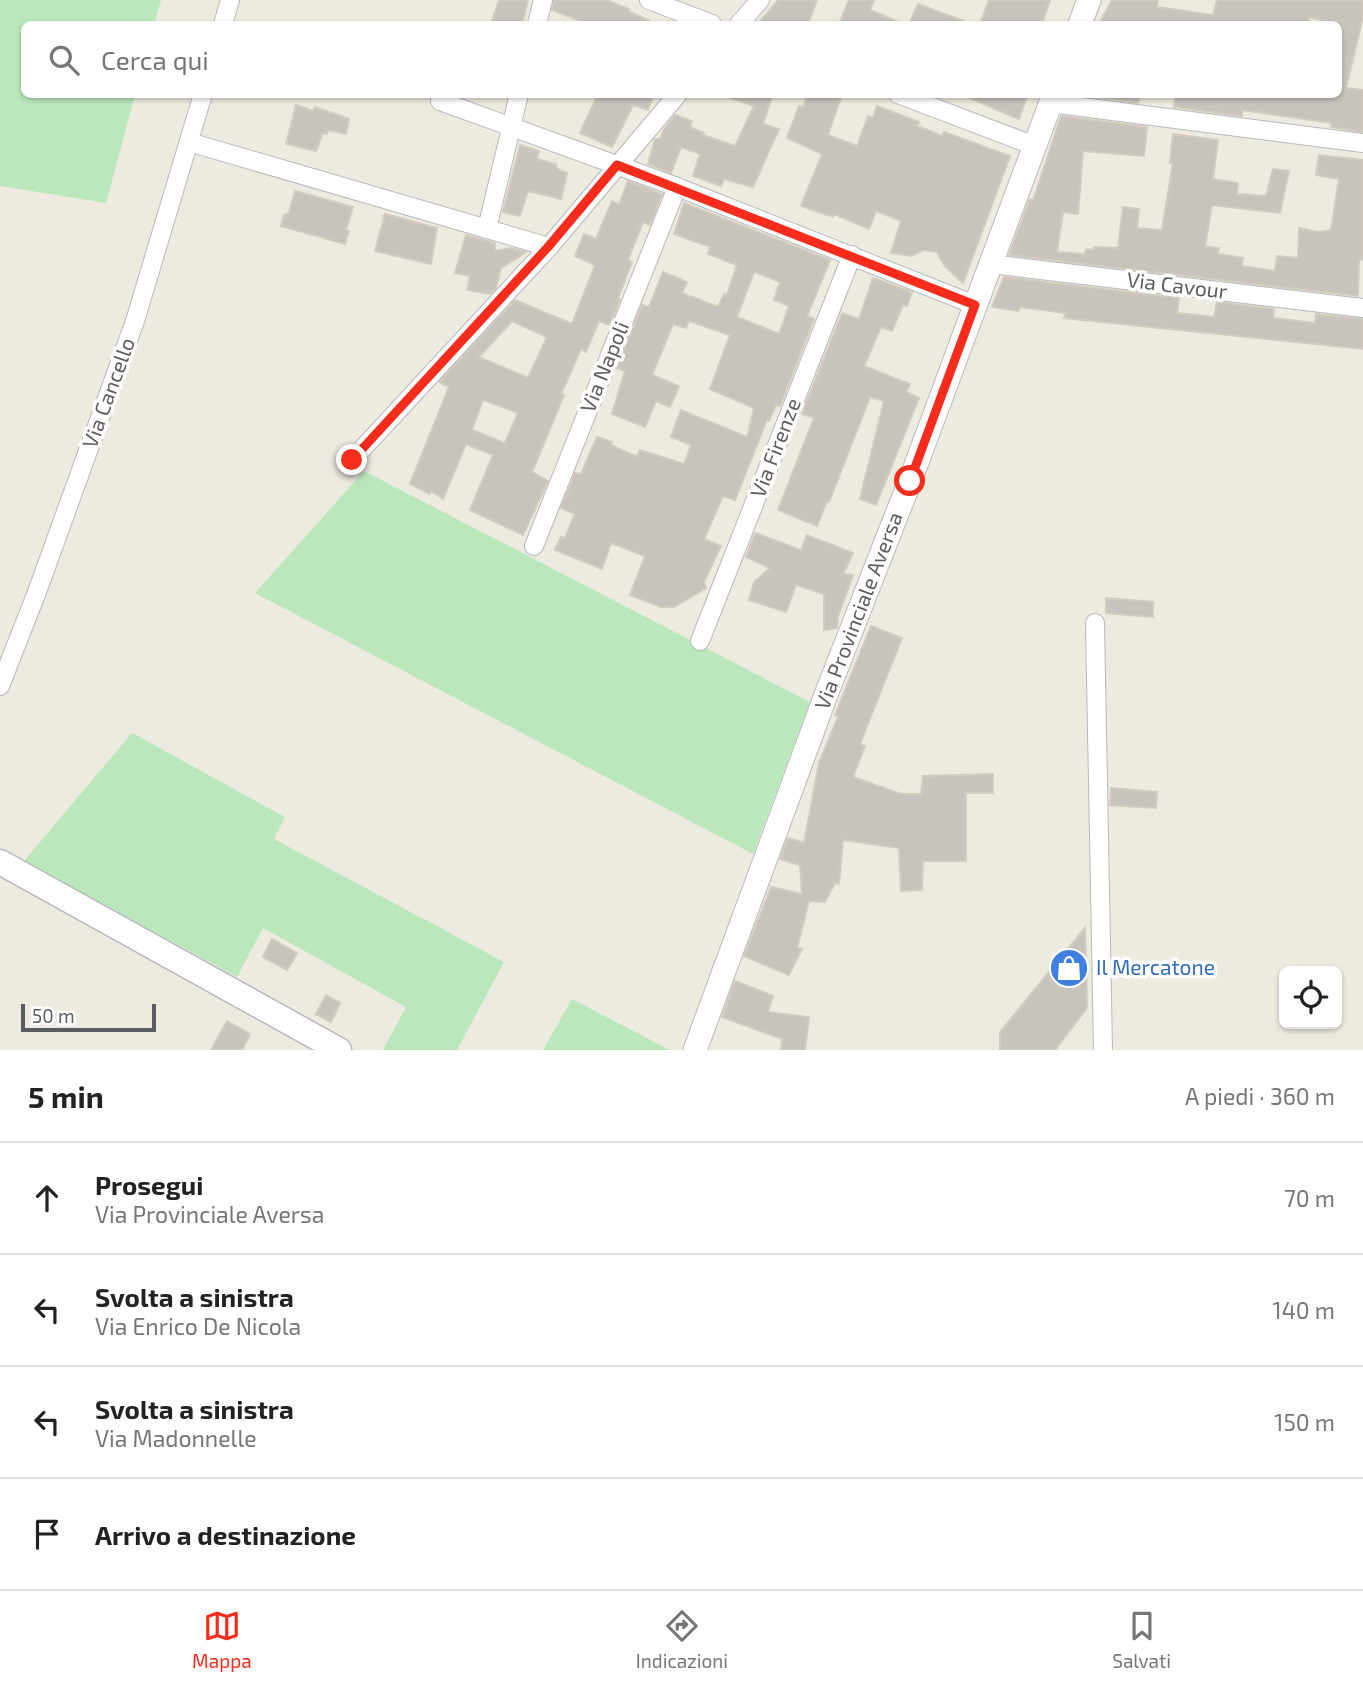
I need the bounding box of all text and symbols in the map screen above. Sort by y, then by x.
search box [21,21,1342,98]
icon: search [45,41,83,79]
text: Cerca qui [101,44,209,75]
street label: Via Cavour [1126,266,1229,303]
street label: Via Napoli [574,317,633,416]
street label: Via Cancello [76,334,139,451]
street label: Via Firenze [744,394,805,501]
route end [336,444,367,475]
route start [894,465,925,496]
street label: Via Provinciale Aversa [808,508,907,713]
shop icon: Il Mercatone [1048,947,1090,989]
place label: Il Mercatone [1096,954,1215,979]
map controls [1279,966,1342,1029]
button: locate [1279,966,1342,1029]
scale bar [21,1001,156,1033]
text: 50 m [32,1004,75,1027]
text: 5 min [28,1078,104,1114]
text: A piedi · 360 m [1185,1082,1335,1110]
text: Prosegui [95,1169,203,1200]
icon: ahead [28,1179,66,1217]
text: 70 m [1284,1184,1335,1212]
text: Via Provinciale Aversa [95,1200,324,1228]
text: Svolta a sinistra [95,1281,294,1312]
icon: left [28,1291,66,1329]
text: 140 m [1273,1296,1335,1324]
text: Via Enrico De Nicola [95,1312,301,1340]
text: Svolta a sinistra [95,1393,294,1424]
icon: left [28,1403,66,1441]
text: 150 m [1274,1408,1335,1436]
text: Via Madonnelle [95,1424,257,1452]
icon: arrive [28,1515,66,1553]
text: Arrivo a destinazione [95,1519,356,1550]
tab: Mappa [192,1607,252,1672]
tab: Indicazioni [636,1607,728,1672]
tab: Salvati [1112,1607,1171,1672]

